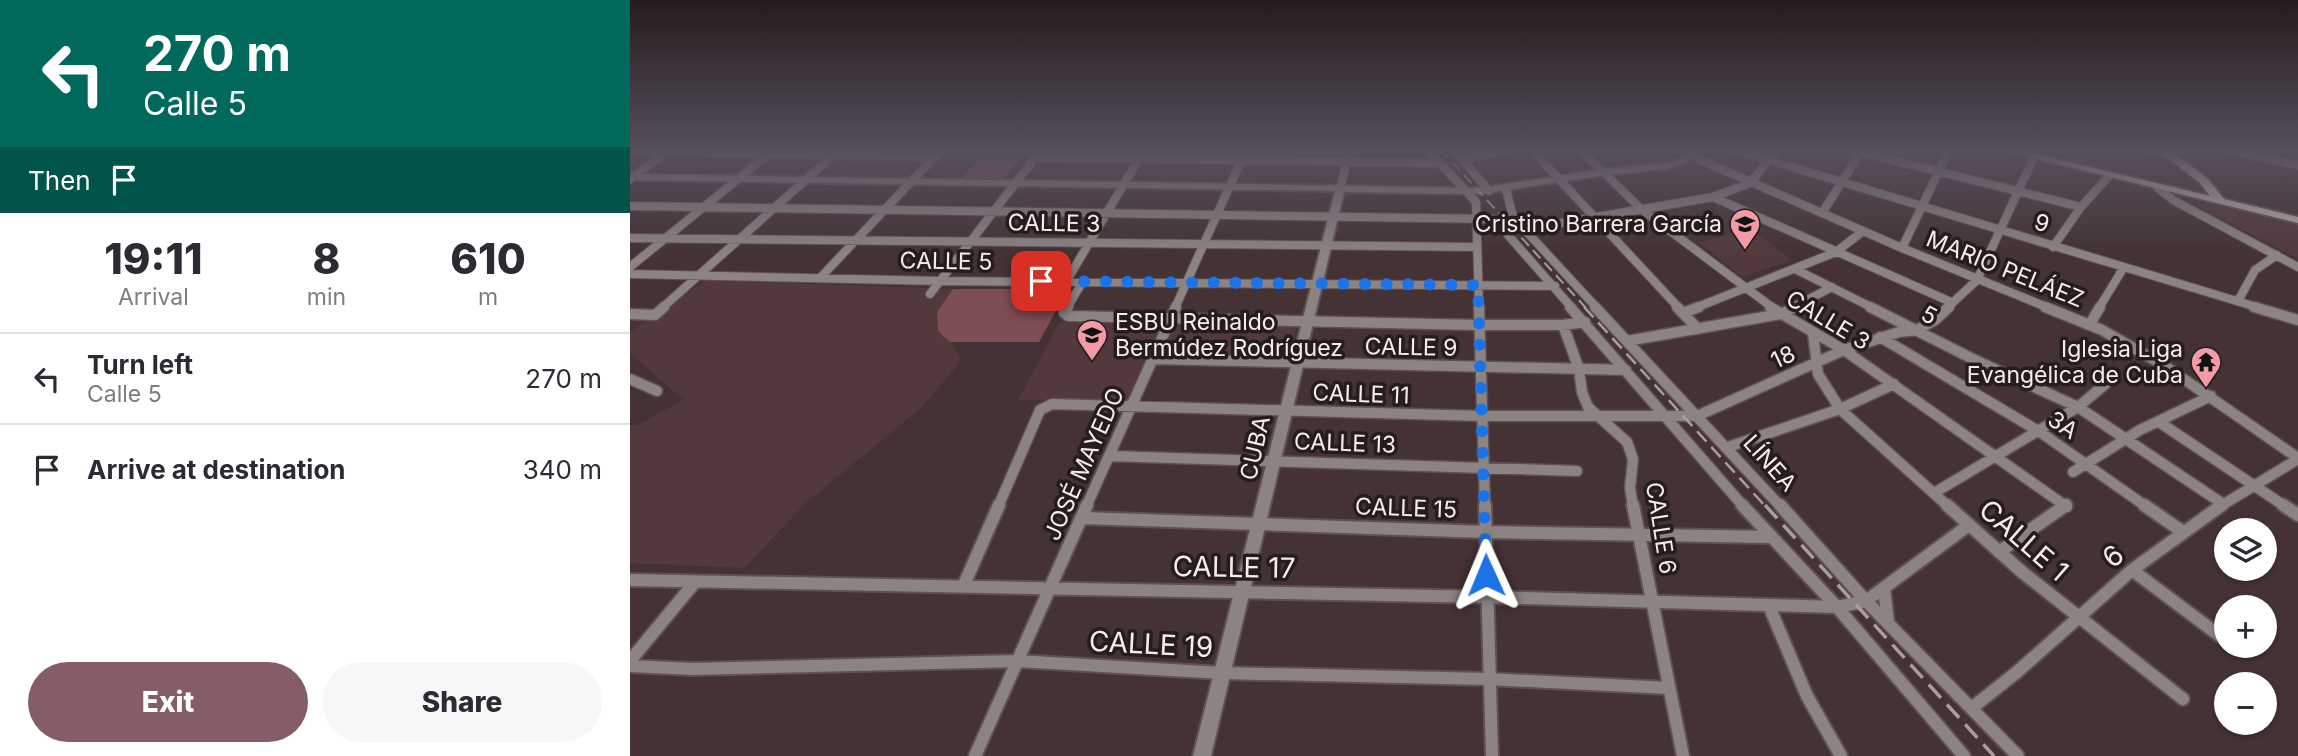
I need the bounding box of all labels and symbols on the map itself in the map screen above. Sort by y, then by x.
school or university icon: Cristino Barrera García [1728,207,1762,251]
street label: CALLE 3 [1007,208,1101,238]
street label: 9 [2031,208,2053,238]
place label: Cristino Barrera García [1475,210,1722,238]
street label: MARIO PELÁEZ [1922,225,2088,313]
street label: CALLE 5 [900,246,992,276]
pin [1011,251,1071,311]
street label: CALLE 3 [1781,284,1875,356]
street label: 5 [1916,299,1942,331]
place label: ESBU Reinaldo Bermúdez Rodríguez [1115,308,1343,362]
school or university icon: ESBU Reinaldo Bermúdez Rodríguez [1075,318,1109,362]
street label: CALLE 9 [1364,332,1458,362]
place label: Iglesia Liga Evangélica de Cuba [1967,335,2183,389]
street label: 18 [1766,339,1800,375]
temple icon: Iglesia Liga Evangélica de Cuba [2189,345,2223,389]
street label: CALLE 11 [1312,378,1410,410]
street label: JOSÉ MAYEDO [1038,383,1130,545]
street label: 3A [2043,405,2083,445]
street label: CUBA [1234,413,1276,483]
street label: CALLE 13 [1293,427,1397,459]
street label: LÍNEA [1737,429,1803,497]
street label: CALLE 6 [1640,480,1682,576]
street label: CALLE 15 [1355,492,1457,524]
street label: CALLE 1 [1972,492,2076,588]
street label: 6 [2095,537,2131,575]
position arrow [1449,538,1523,612]
street label: CALLE 17 [1172,549,1296,585]
street label: CALLE 19 [1088,624,1214,664]

